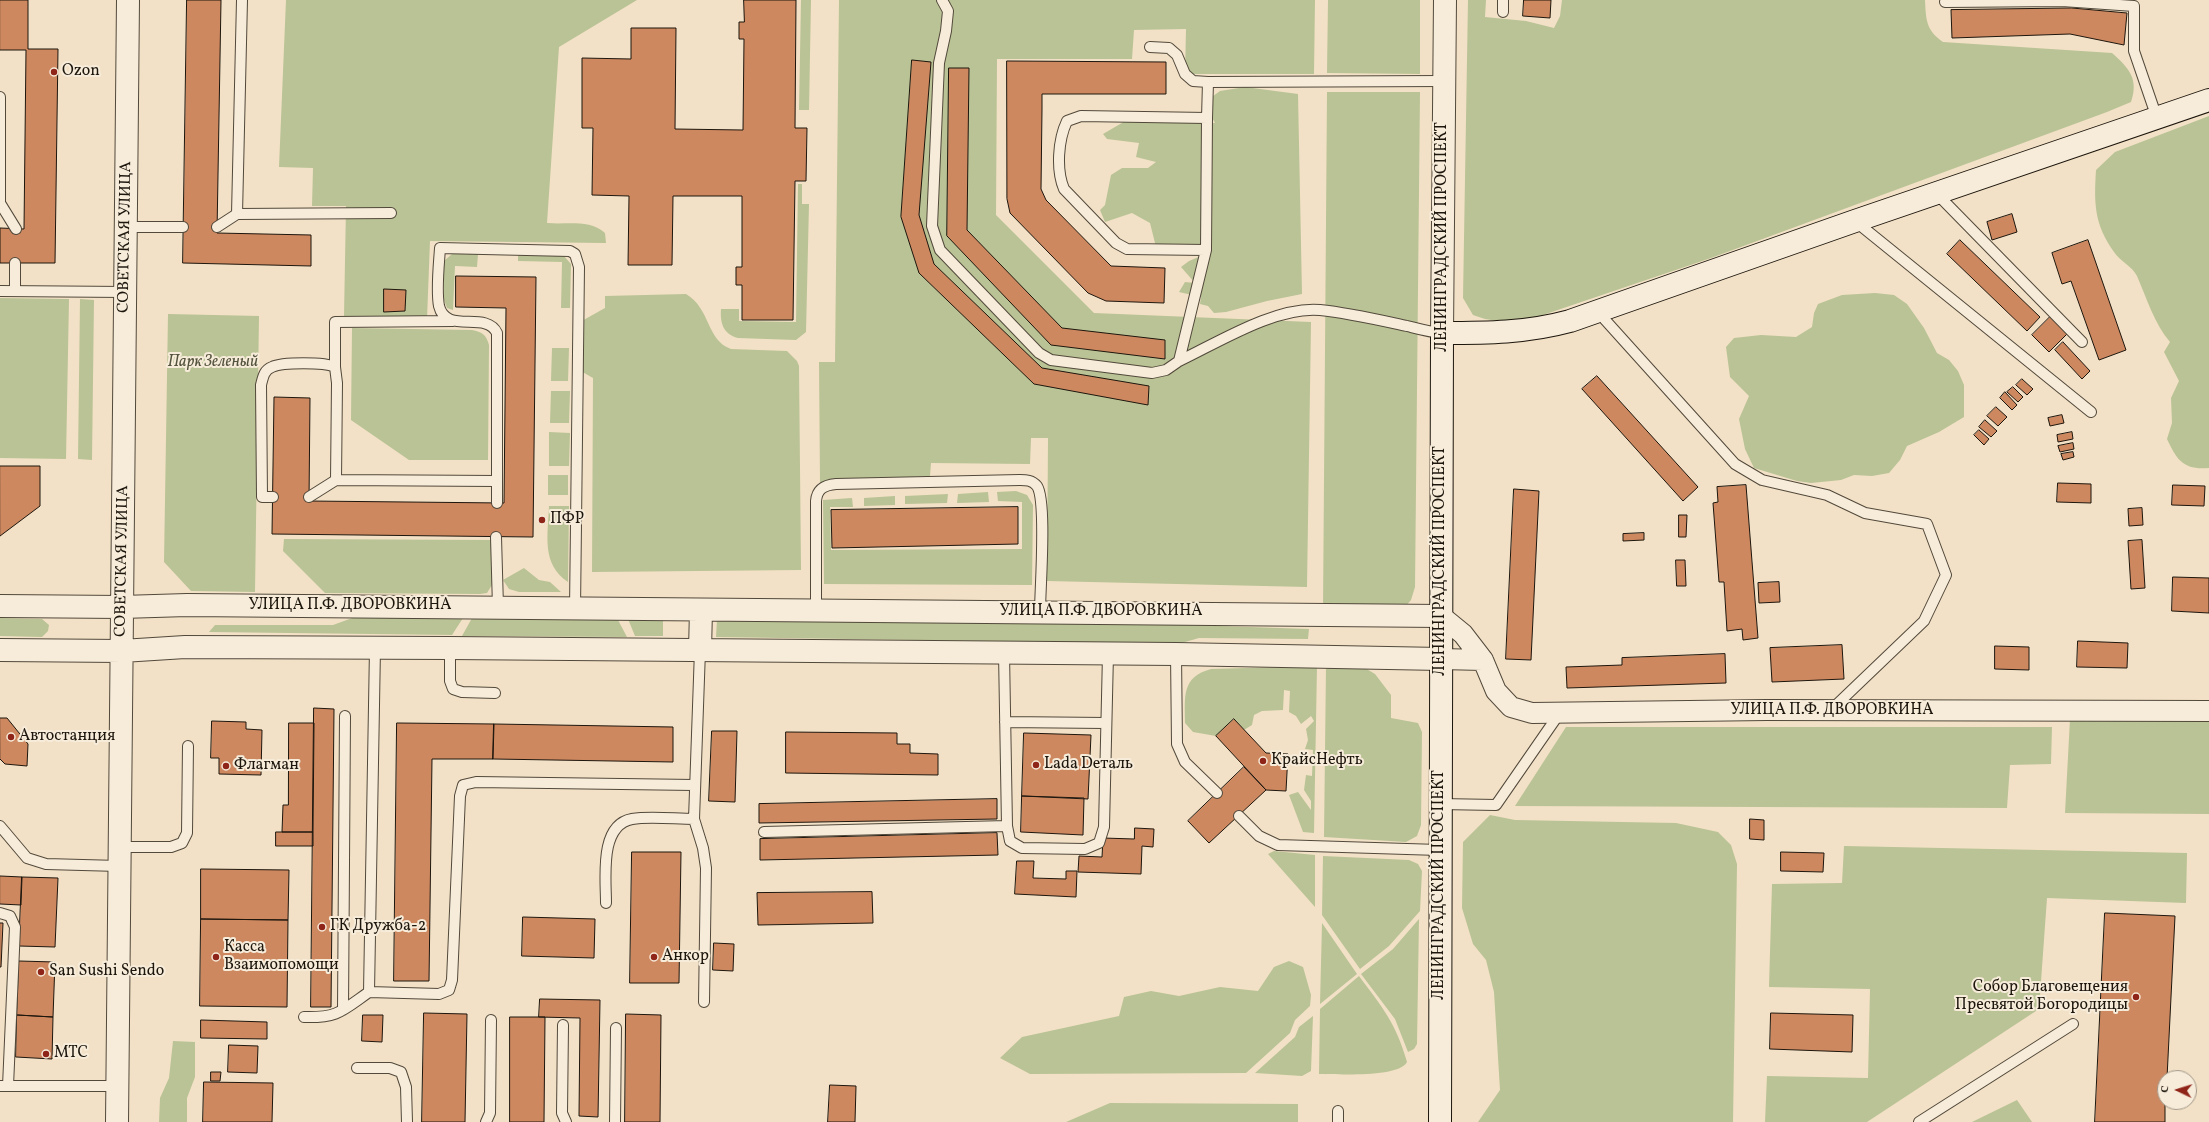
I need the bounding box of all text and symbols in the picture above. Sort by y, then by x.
place label: Ozon [62,62,100,82]
marker: Ozon [49,67,59,77]
street label: ЛЕНИНГРАДСКИЙ ПРОСПЕКТ [1433,122,1453,352]
street label: СОВЕТСКАЯ УЛИЦА [115,161,137,313]
park label: Парк Зеленый [168,353,258,373]
street label: ЛЕНИНГРАДСКИЙ ПРОСПЕКТ [1431,446,1451,676]
street label: СОВЕТСКАЯ УЛИЦА [112,485,134,637]
place label: ПФР [550,510,584,530]
marker: ПФР [537,515,547,525]
street label: УЛИЦА П.Ф. ДВОРОВКИНА [249,596,451,616]
street label: УЛИЦА П.Ф. ДВОРОВКИНА [1000,602,1202,622]
street label: УЛИЦА П.Ф. ДВОРОВКИНА [1731,701,1933,721]
place label: Автостанция [19,727,115,747]
marker: Автостанция [6,732,16,742]
place label: КрайсНефть [1271,751,1363,771]
place label: Lada Dеталь [1044,755,1133,775]
place label: Флагман [234,756,299,776]
marker: КрайсНефть [1258,756,1268,766]
marker: Lada Dеталь [1031,760,1041,770]
marker: Флагман [221,761,231,771]
street label: ЛЕНИНГРАДСКИЙ ПРОСПЕКТ [1430,770,1450,1000]
place label: ГК Дружба-2 [330,917,426,937]
marker: ГК Дружба-2 [317,922,327,932]
place label: Касса Взаимопомощи [224,938,339,976]
place label: Анкор [662,947,709,967]
marker: Касса Взаимопомощи [211,952,221,962]
marker: Анкор [649,952,659,962]
place label: San Sushi Sendo [49,962,164,982]
marker: San Sushi Sendo [36,967,46,977]
place label: Собор Благовещения Пресвятой Богородицы [1955,978,2128,1016]
marker: Собор Благовещения Пресвятой Богородицы [2131,992,2141,1002]
place label: МТС [54,1044,88,1064]
marker: МТС [41,1049,51,1059]
north arrow [2157,1070,2197,1110]
text: С [2158,1085,2173,1093]

